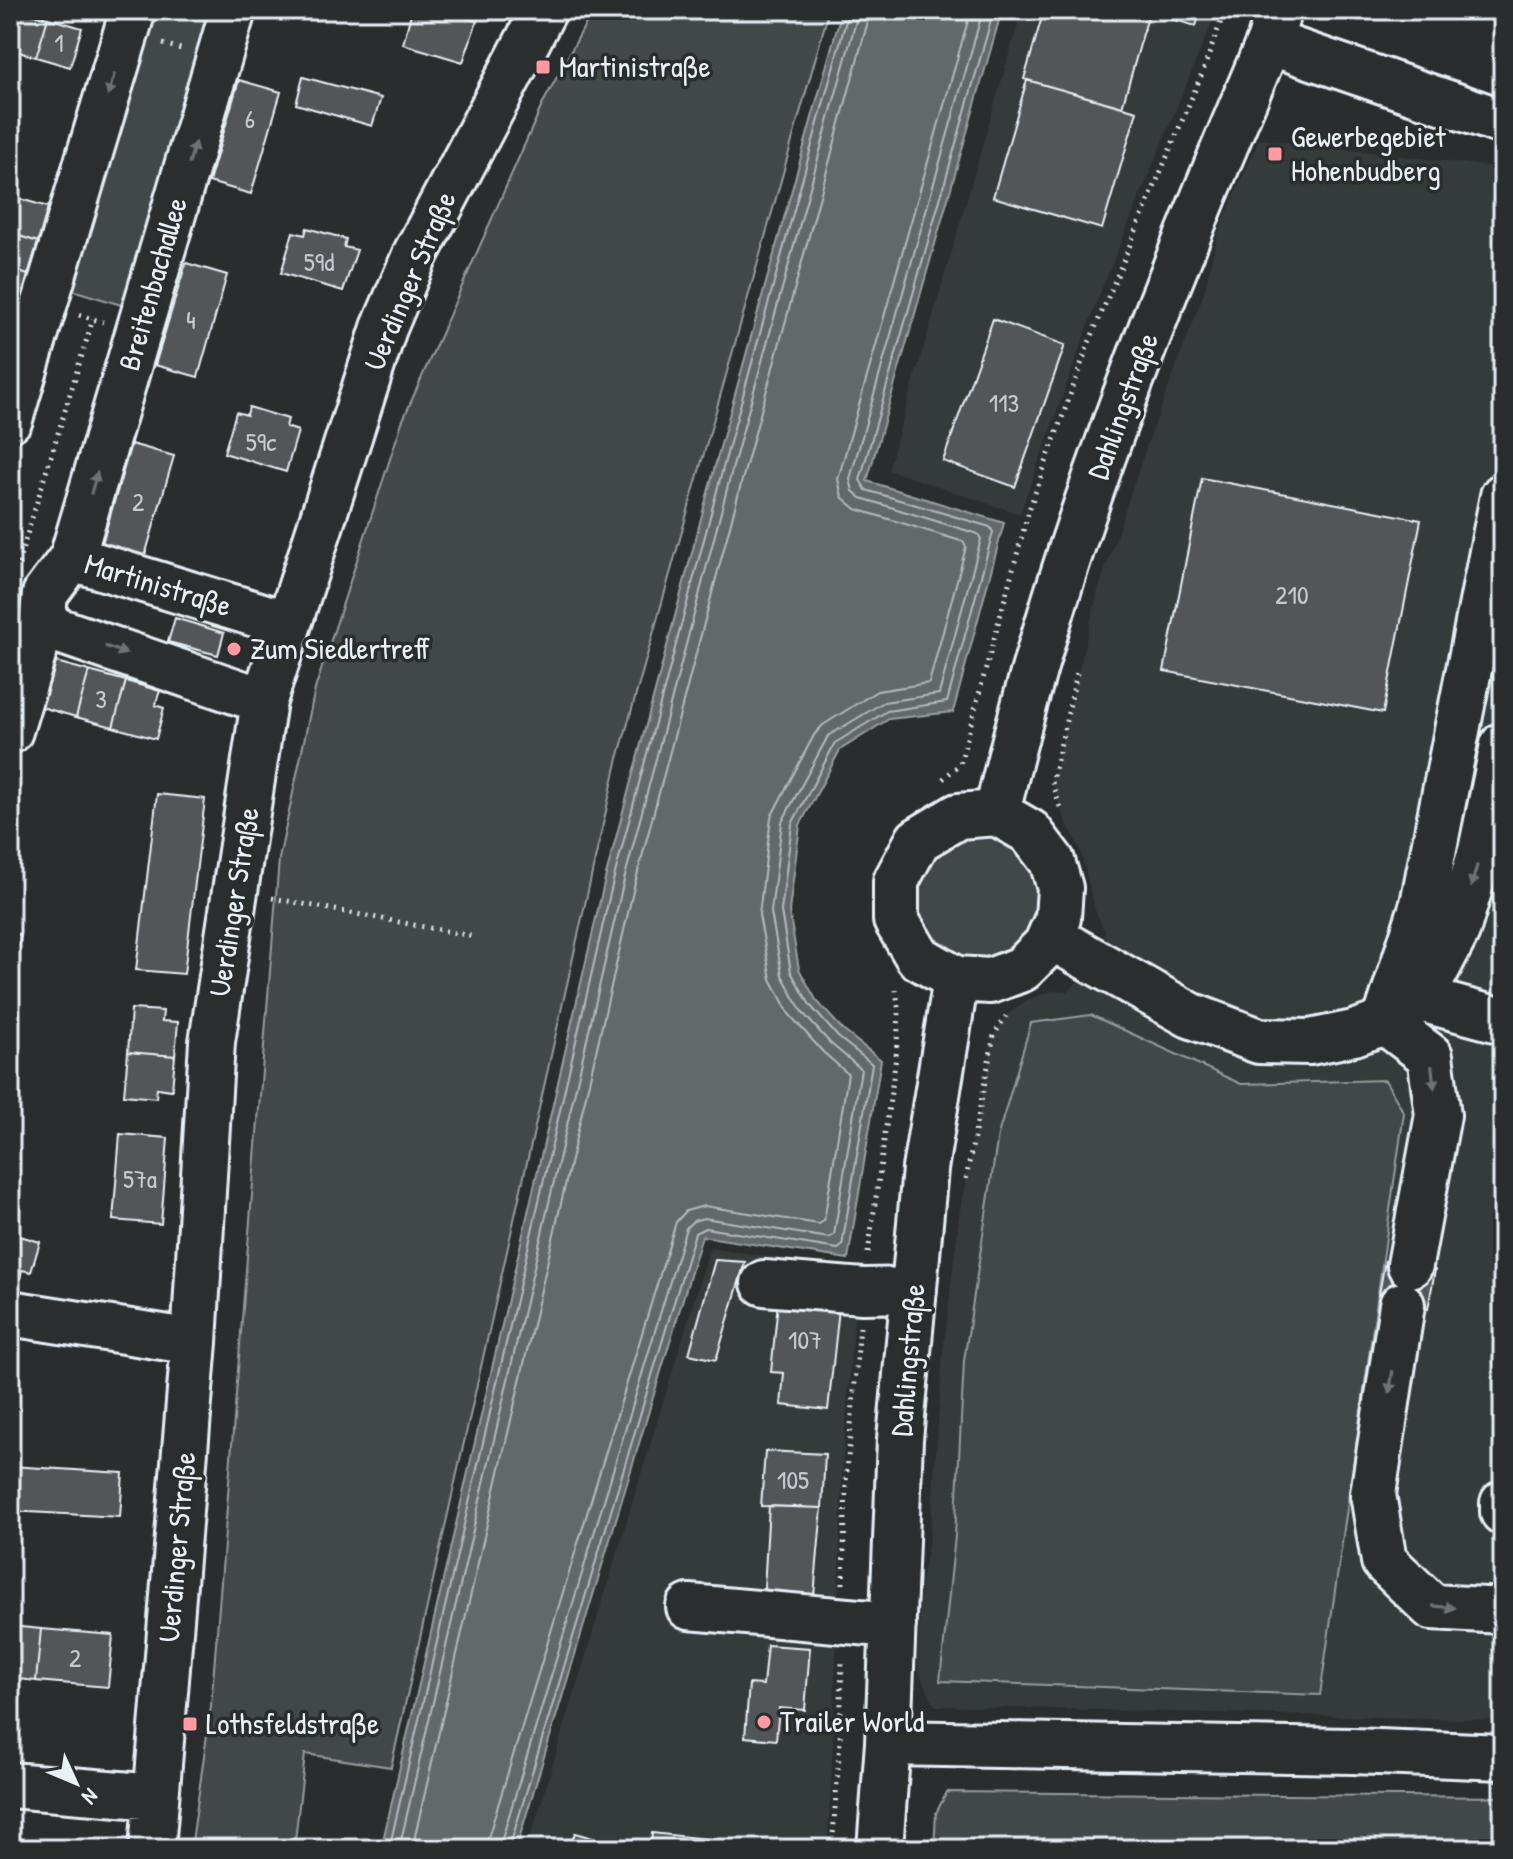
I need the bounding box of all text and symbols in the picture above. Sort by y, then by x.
house number: 1 [54,25,64,60]
place label: Martinistraße [559,46,711,86]
marker: Martinistraße [534,58,552,76]
one-way arrow [104,73,117,97]
house number: 6 [245,101,255,136]
place label: Gewerbegebiet Hohenbudberg [1291,116,1446,190]
one-way arrow [186,141,199,165]
marker: Gewerbegebiet Hohenbudberg [1266,145,1284,163]
street label: Uerdinger Straße [353,185,465,376]
street label: Breitenbachallee [108,193,196,375]
house number: 59d [304,244,334,279]
house number: 4 [186,302,196,337]
street label: Dahlingstraße [1077,327,1167,484]
house number: 113 [989,385,1019,420]
house number: 59c [246,424,276,459]
one-way arrow [88,471,101,495]
house number: 2 [132,484,144,519]
street label: Martinistraße [80,543,237,625]
house number: 210 [1275,577,1309,612]
place label: Zum Siedlertreff [250,628,430,668]
marker: Zum Siedlertreff [225,640,243,658]
one-way arrow [104,644,128,657]
house number: 3 [95,681,107,716]
street label: Uerdinger Straße [198,804,268,999]
one-way arrow [1467,864,1480,888]
one-way arrow [1427,1065,1440,1090]
house number: 57a [123,1161,157,1196]
street label: Dahlingstraße [880,1282,934,1438]
house number: 107 [788,1322,822,1357]
one-way arrow [1384,1370,1396,1395]
street label: Uerdinger Straße [148,1450,204,1644]
house number: 105 [777,1462,809,1497]
one-way arrow [1432,1601,1457,1614]
house number: 2 [69,1640,81,1675]
place label: Trailer World [780,1701,925,1741]
place label: Lothsfeldstraße [206,1703,379,1743]
marker: Trailer World [755,1713,773,1731]
marker: Lothsfeldstraße [181,1715,199,1733]
north arrow [36,1743,116,1823]
text: N [75,1782,105,1812]

